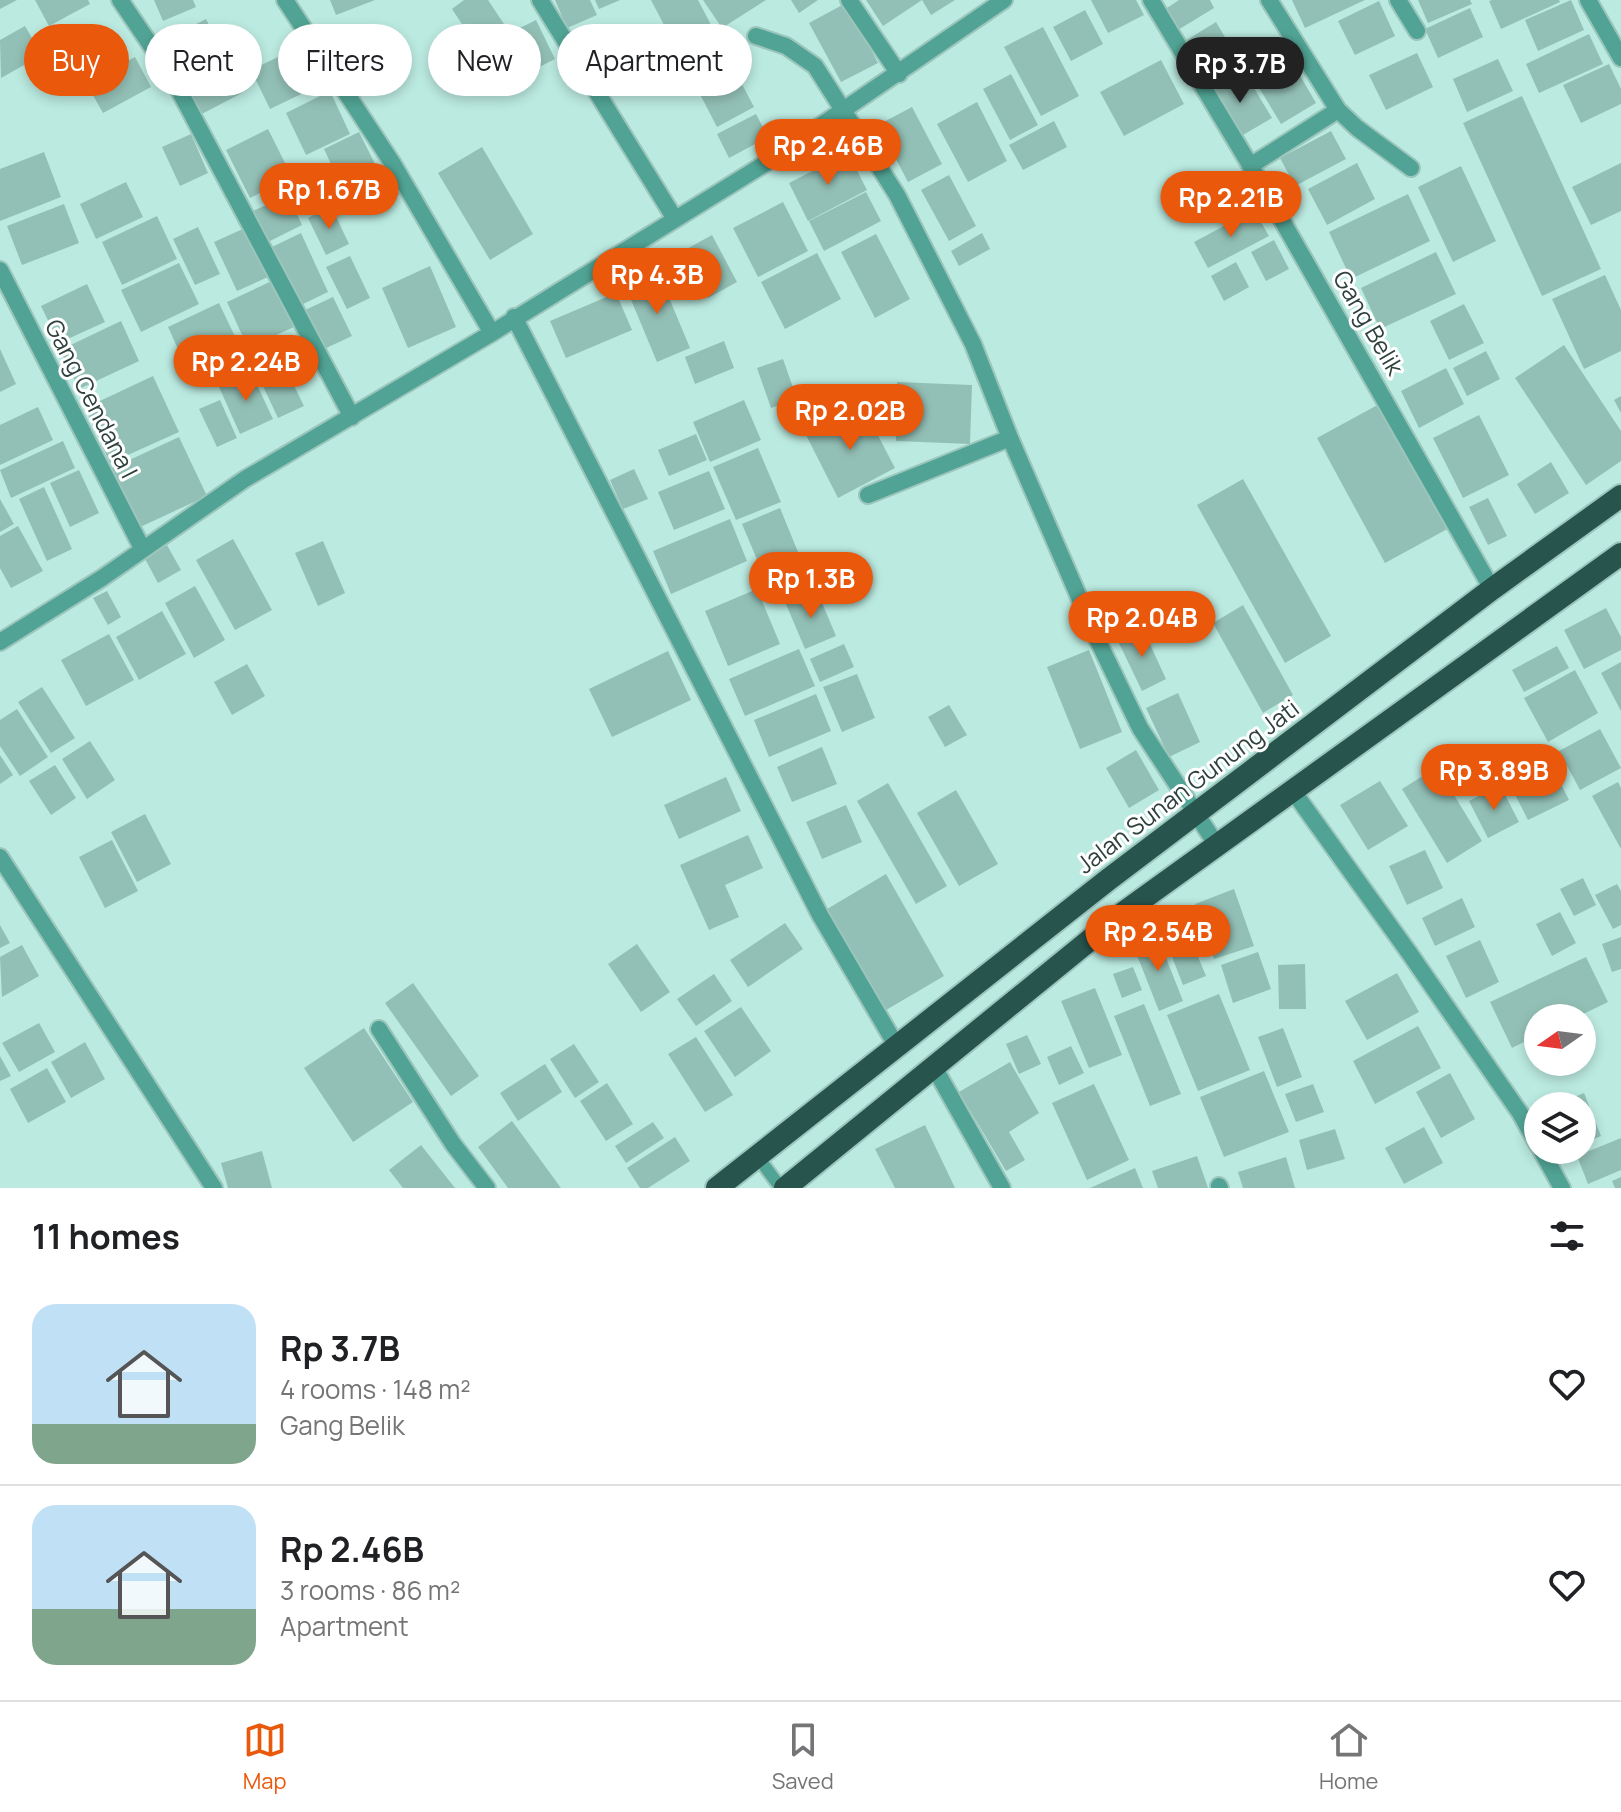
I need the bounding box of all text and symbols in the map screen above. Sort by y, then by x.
chip: Buy [24,24,129,96]
chip: Rent [145,24,262,96]
chip: Filters [278,24,412,96]
chip: New [428,24,541,96]
chip: Apartment [557,24,752,96]
pin: Rp 3.7B [1166,37,1314,105]
text: Rp 3.7B [1194,45,1286,81]
pin: Rp 2.46B [745,119,911,187]
text: Rp 2.46B [773,127,883,163]
pin: Rp 1.67B [246,163,412,231]
text: Rp 1.67B [277,171,381,207]
pin: Rp 2.21B [1148,171,1314,239]
text: Rp 2.21B [1178,179,1284,215]
pin: Rp 4.3B [583,248,731,316]
text: Rp 4.3B [610,256,704,292]
street label: Gang Belik [1326,264,1413,381]
street label: Gang Cendana I [38,313,147,483]
pin: Rp 2.24B [163,335,329,403]
text: Rp 2.24B [192,343,300,379]
pin: Rp 2.02B [767,384,933,452]
text: Rp 2.02B [795,392,905,428]
pin: Rp 1.3B [737,552,885,620]
text: Rp 1.3B [767,560,855,596]
pin: Rp 2.04B [1059,591,1225,659]
text: Rp 2.04B [1086,599,1198,635]
street label: Jalan Sunan Gunung Jati [1069,691,1305,880]
pin: Rp 3.89B [1411,744,1577,812]
text: Rp 3.89B [1439,752,1549,788]
pin: Rp 2.54B [1075,905,1241,973]
text: Rp 2.54B [1103,913,1213,949]
north arrow [1524,1004,1596,1076]
map controls [1524,1004,1596,1164]
button: layers [1524,1092,1596,1164]
text: 11 homes [32,1213,180,1259]
icon: filters [1545,1214,1589,1258]
text: Rp 3.7B [280,1325,400,1371]
icon: home [96,1336,192,1432]
icon: heart [1545,1362,1589,1406]
text: 4 rooms · 148 m² [280,1371,471,1407]
text: Gang Belik [280,1407,405,1443]
text: Rp 2.46B [280,1526,424,1572]
icon: home [96,1537,192,1633]
icon: heart [1545,1563,1589,1607]
text: 3 rooms · 86 m² [280,1572,460,1608]
text: Apartment [280,1608,409,1644]
tab: Map [243,1718,287,1796]
tab: Saved [772,1718,834,1796]
tab: Home [1319,1718,1378,1796]

